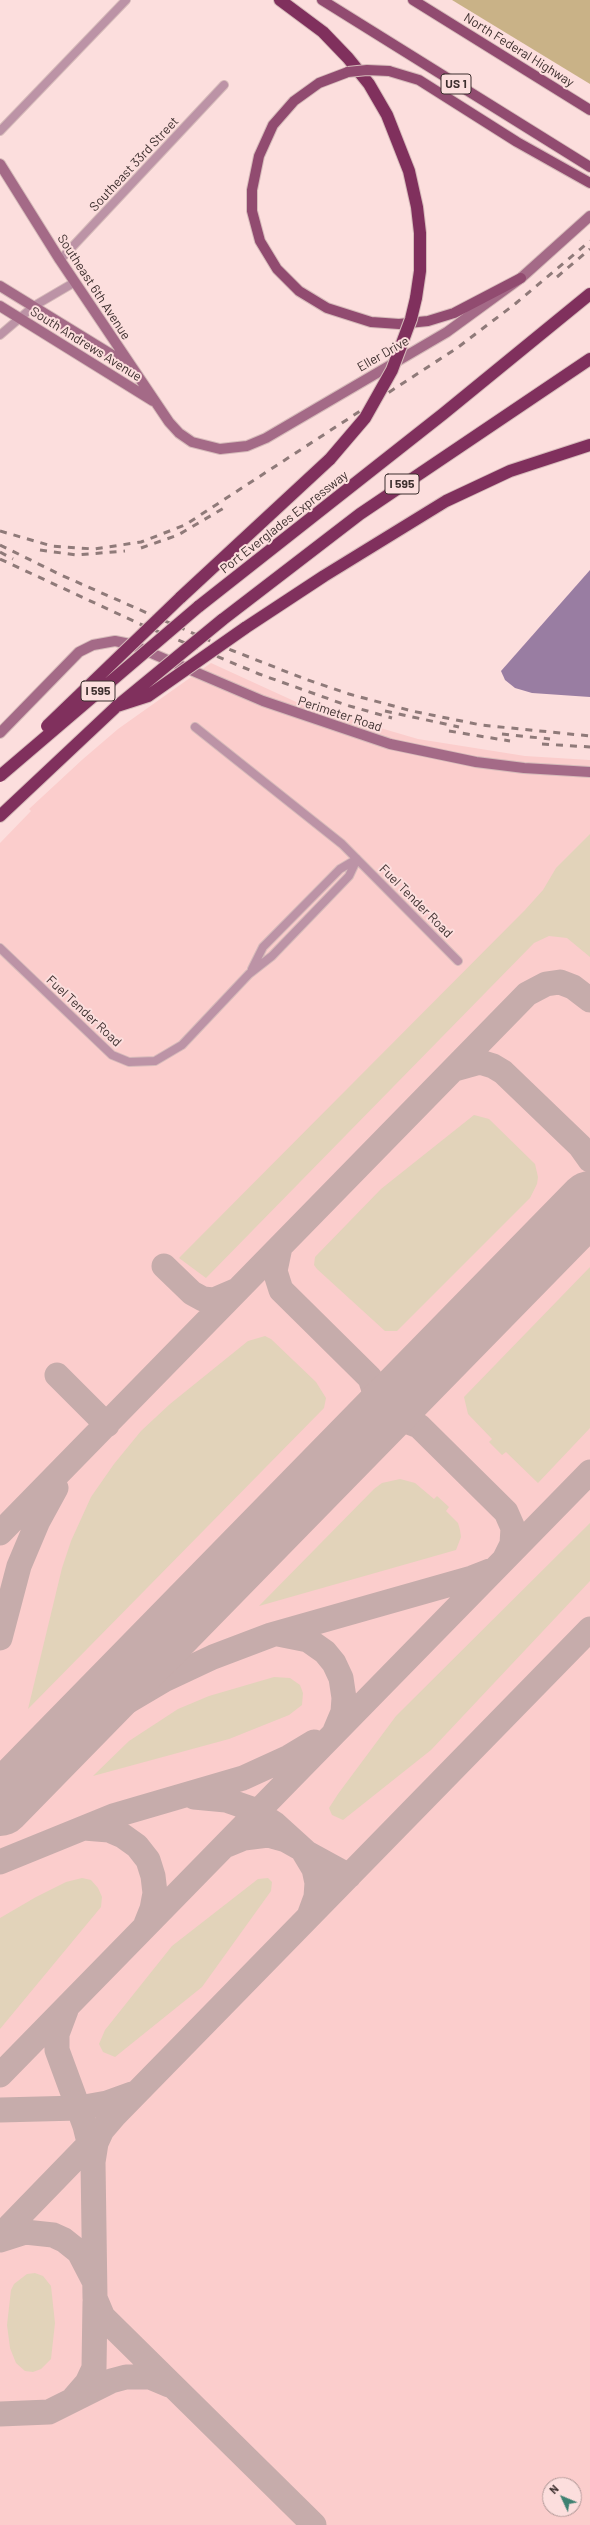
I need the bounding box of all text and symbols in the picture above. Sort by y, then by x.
street label: North Federal Highway [461,10,577,90]
road number: US 1 [441,74,471,94]
street label: Southeast 33rd Street [86,113,182,215]
street label: Southeast 6th Avenue [54,231,134,343]
street label: South Andrews Avenue [27,303,145,385]
street label: Eller Drive [354,333,412,375]
street label: Port Everglades Expressway [217,467,351,577]
road number: I 595 [385,474,419,494]
road number: I 595 [81,681,115,701]
street label: Perimeter Road [296,693,384,735]
street label: Fuel Tender Road [376,861,456,941]
street label: Fuel Tender Road [43,972,125,1050]
north arrow [542,2477,582,2517]
text: N [547,2482,561,2496]

